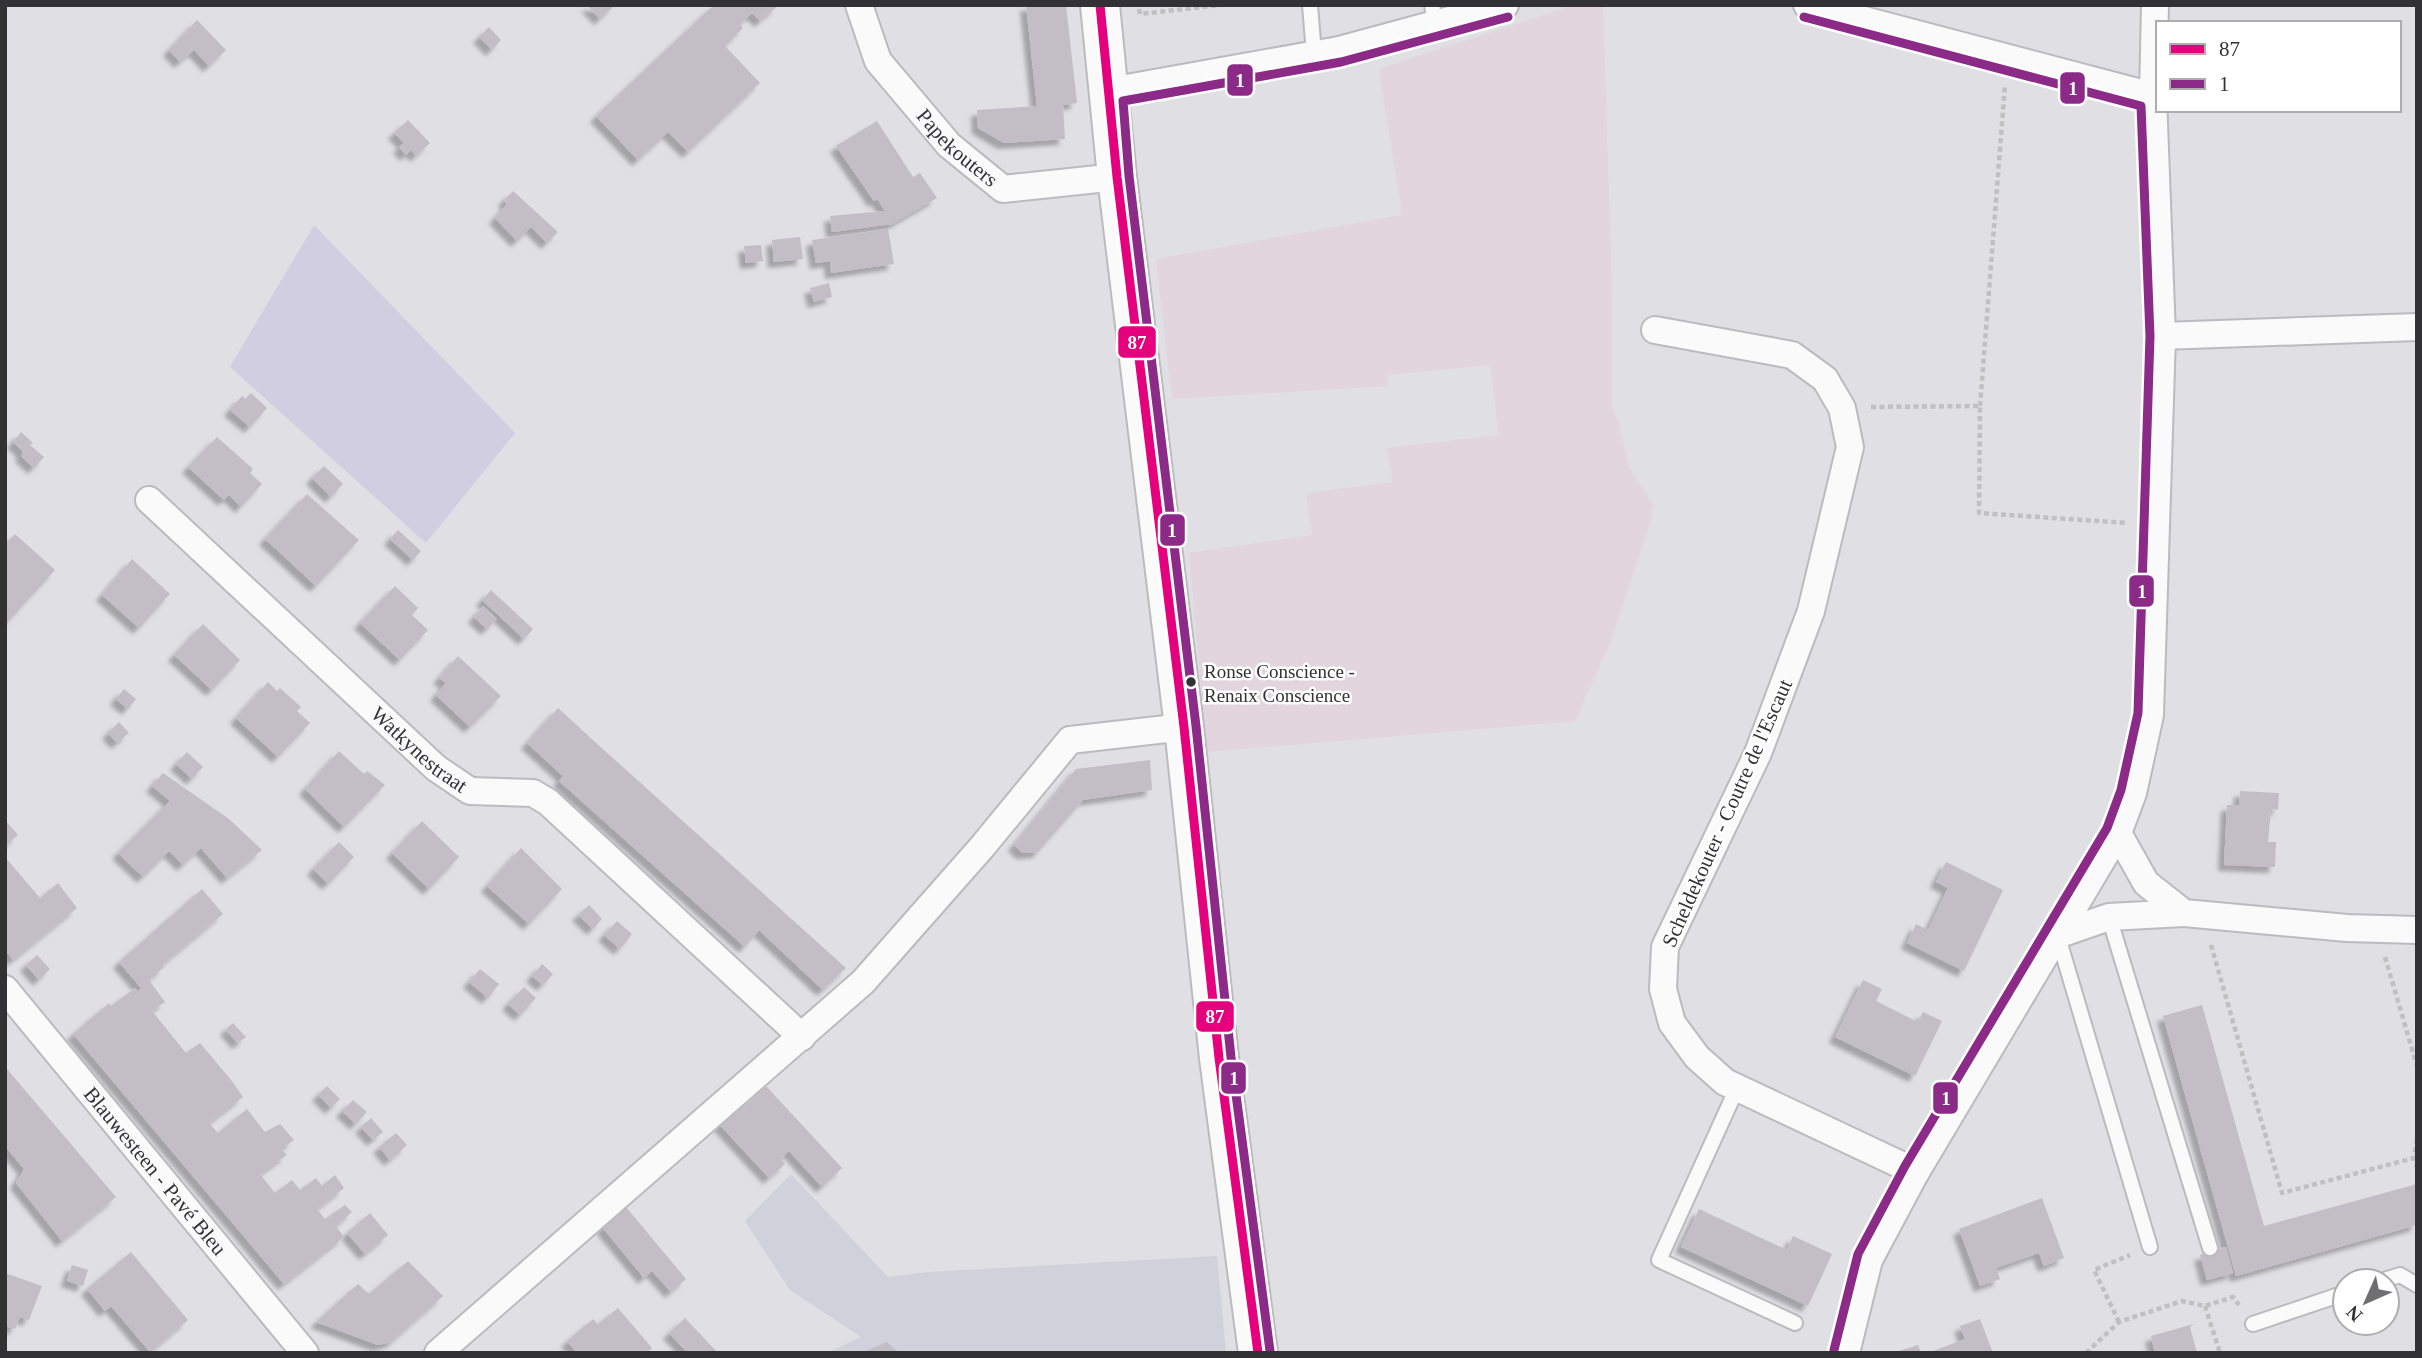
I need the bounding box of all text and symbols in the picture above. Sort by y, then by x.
legend [2156,21,2401,112]
text: 87 [2219,37,2240,61]
line badge: 1 [1226,63,1254,97]
text: 1 [1235,70,1245,91]
line badge: 1 [2059,71,2086,105]
text: 1 [2219,72,2230,96]
text: 1 [2068,78,2078,99]
street label: Papekouters [912,104,1002,192]
line badge: 87 [1117,325,1157,359]
text: 87 [1128,332,1147,353]
line badge: 1 [1159,513,1186,547]
text: 1 [1167,520,1177,541]
line badge: 1 [2128,574,2155,608]
text: 1 [2137,581,2147,602]
place label: Ronse Conscience - Renaix Conscience [1204,661,1355,706]
marker: Ronse Conscience - Renaix Conscience [1184,675,1198,689]
street label: Scheldekouter - Coutre de l'Escaut [1657,675,1797,951]
street label: Watkynestraat [366,702,472,798]
line badge: 87 [1195,1000,1235,1033]
text: 87 [1206,1006,1225,1027]
line badge: 1 [1220,1061,1247,1095]
text: 1 [1229,1068,1239,1089]
line badge: 1 [1932,1081,1959,1115]
street label: Blauwesteen - Pavé Bleu [79,1082,232,1260]
text: 1 [1941,1088,1951,1109]
north arrow [2331,1267,2401,1337]
text: N [2342,1301,2367,1326]

